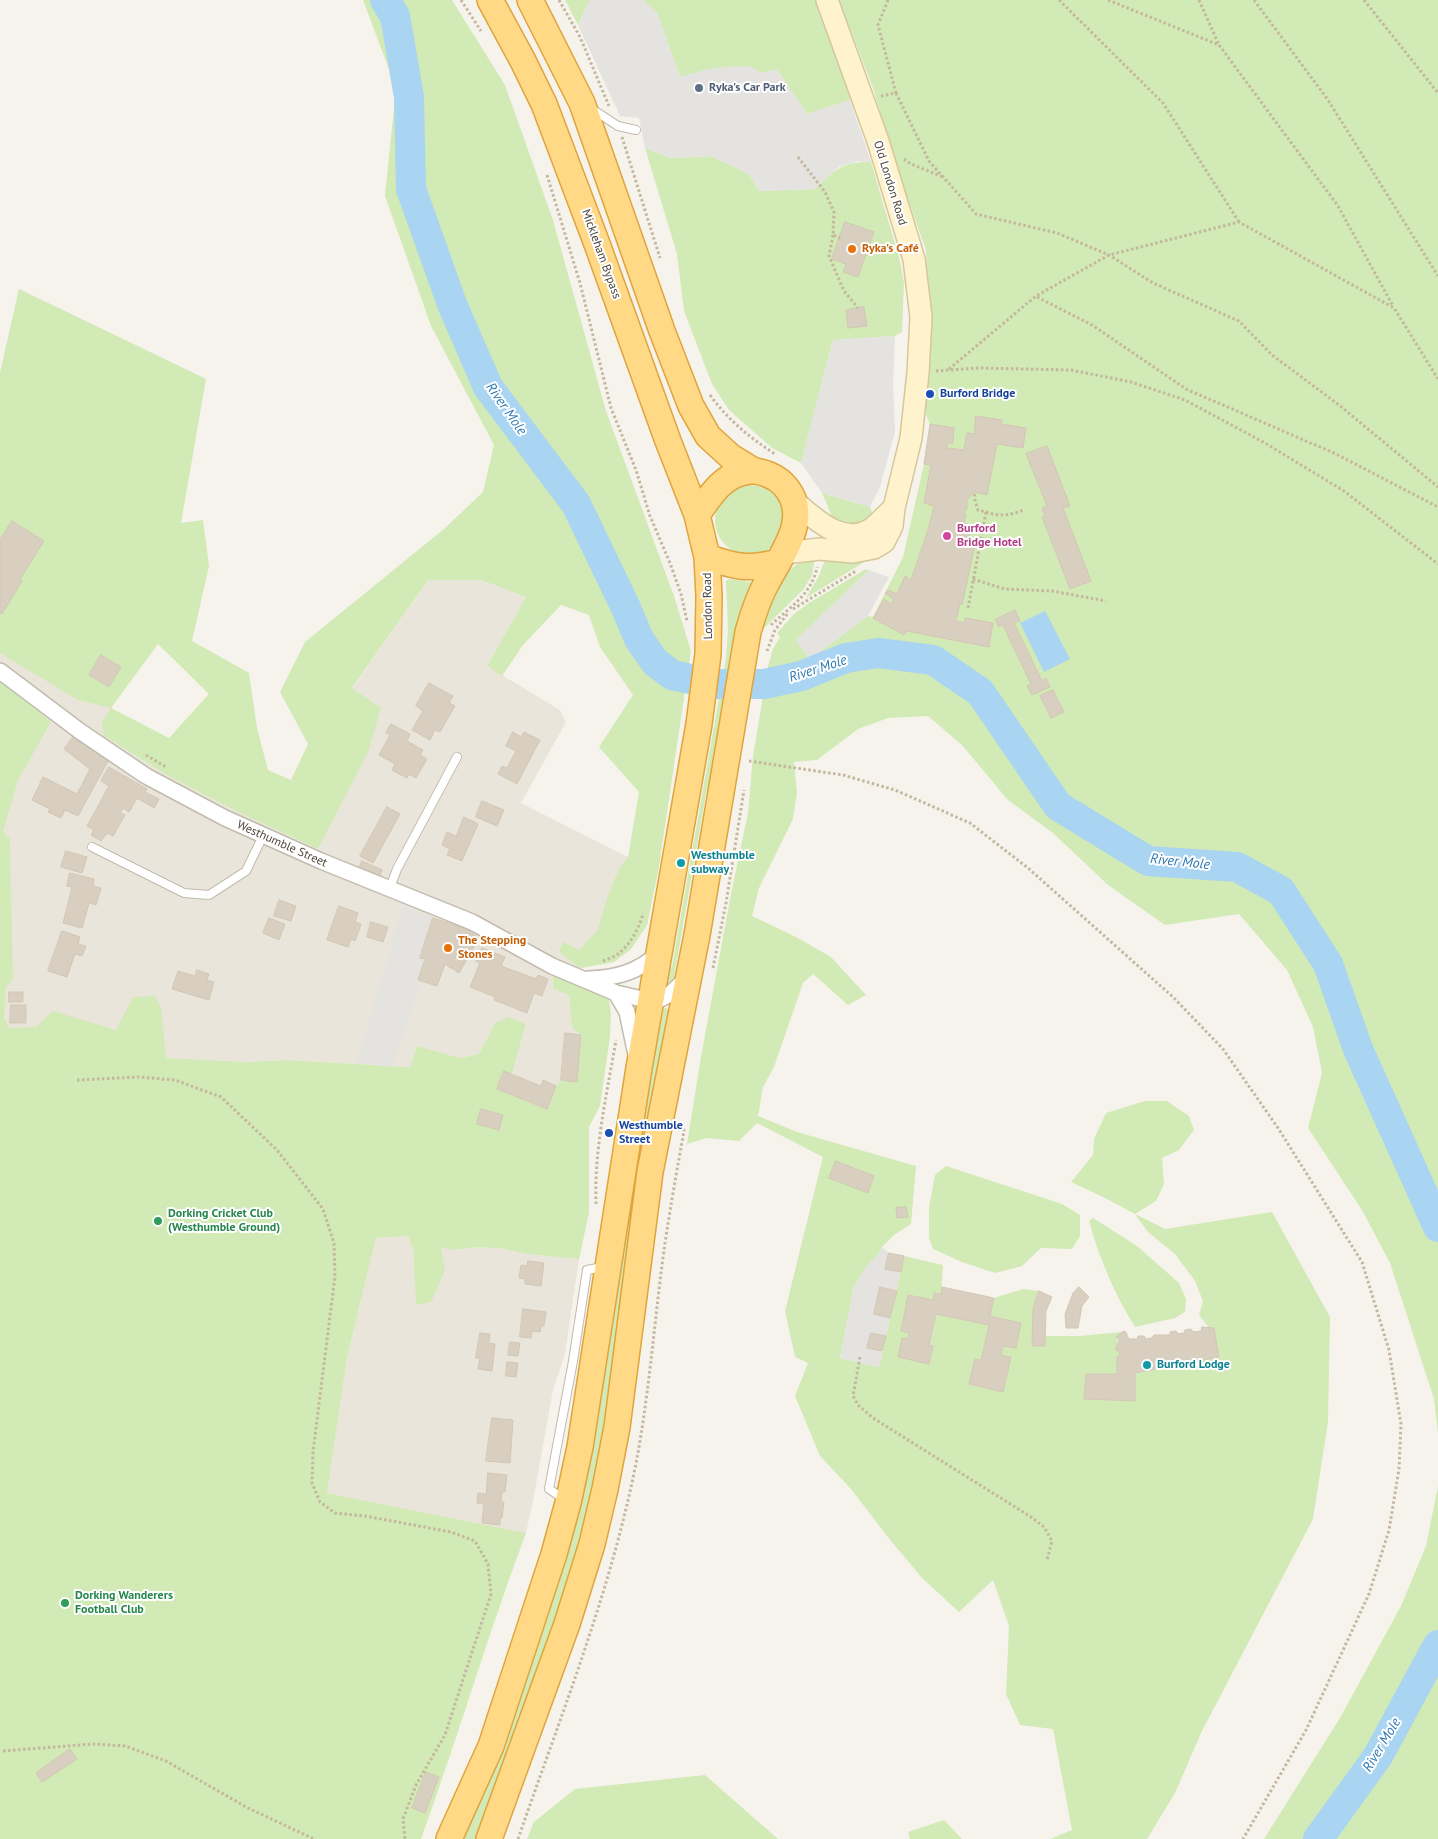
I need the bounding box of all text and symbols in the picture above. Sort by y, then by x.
place label: Ryka's Car Park [709,81,786,95]
marker: Ryka's Car Park [693,82,705,94]
street label: Old London Road [870,139,910,227]
street label: Mickleham Bypass [578,207,624,301]
place label: Ryka's Café [862,242,919,256]
marker: Ryka's Café [846,243,858,255]
water label: River Mole [482,380,530,438]
place label: Burford Bridge [940,387,1015,401]
marker: Burford Bridge [924,388,936,400]
place label: Burford Bridge Hotel [957,522,1022,550]
marker: Burford Bridge Hotel [941,530,953,542]
street label: London Road [700,573,716,639]
water label: River Mole [787,652,849,686]
street label: Westhumble Street [235,818,329,870]
place label: Westhumble subway [691,849,755,877]
water label: River Mole [1149,851,1211,873]
marker: Westhumble subway [675,857,687,869]
place label: The Stepping Stones [458,934,526,962]
marker: The Stepping Stones [442,942,454,954]
place label: Westhumble Street [619,1119,683,1147]
marker: Westhumble Street [603,1127,615,1139]
place label: Dorking Cricket Club (Westhumble Ground) [168,1207,280,1235]
marker: Dorking Cricket Club (Westhumble Ground) [152,1215,164,1227]
place label: Burford Lodge [1157,1358,1230,1372]
marker: Burford Lodge [1141,1359,1153,1371]
place label: Dorking Wanderers Football Club [75,1589,173,1617]
marker: Dorking Wanderers Football Club [59,1597,71,1609]
water label: River Mole [1359,1715,1405,1775]

